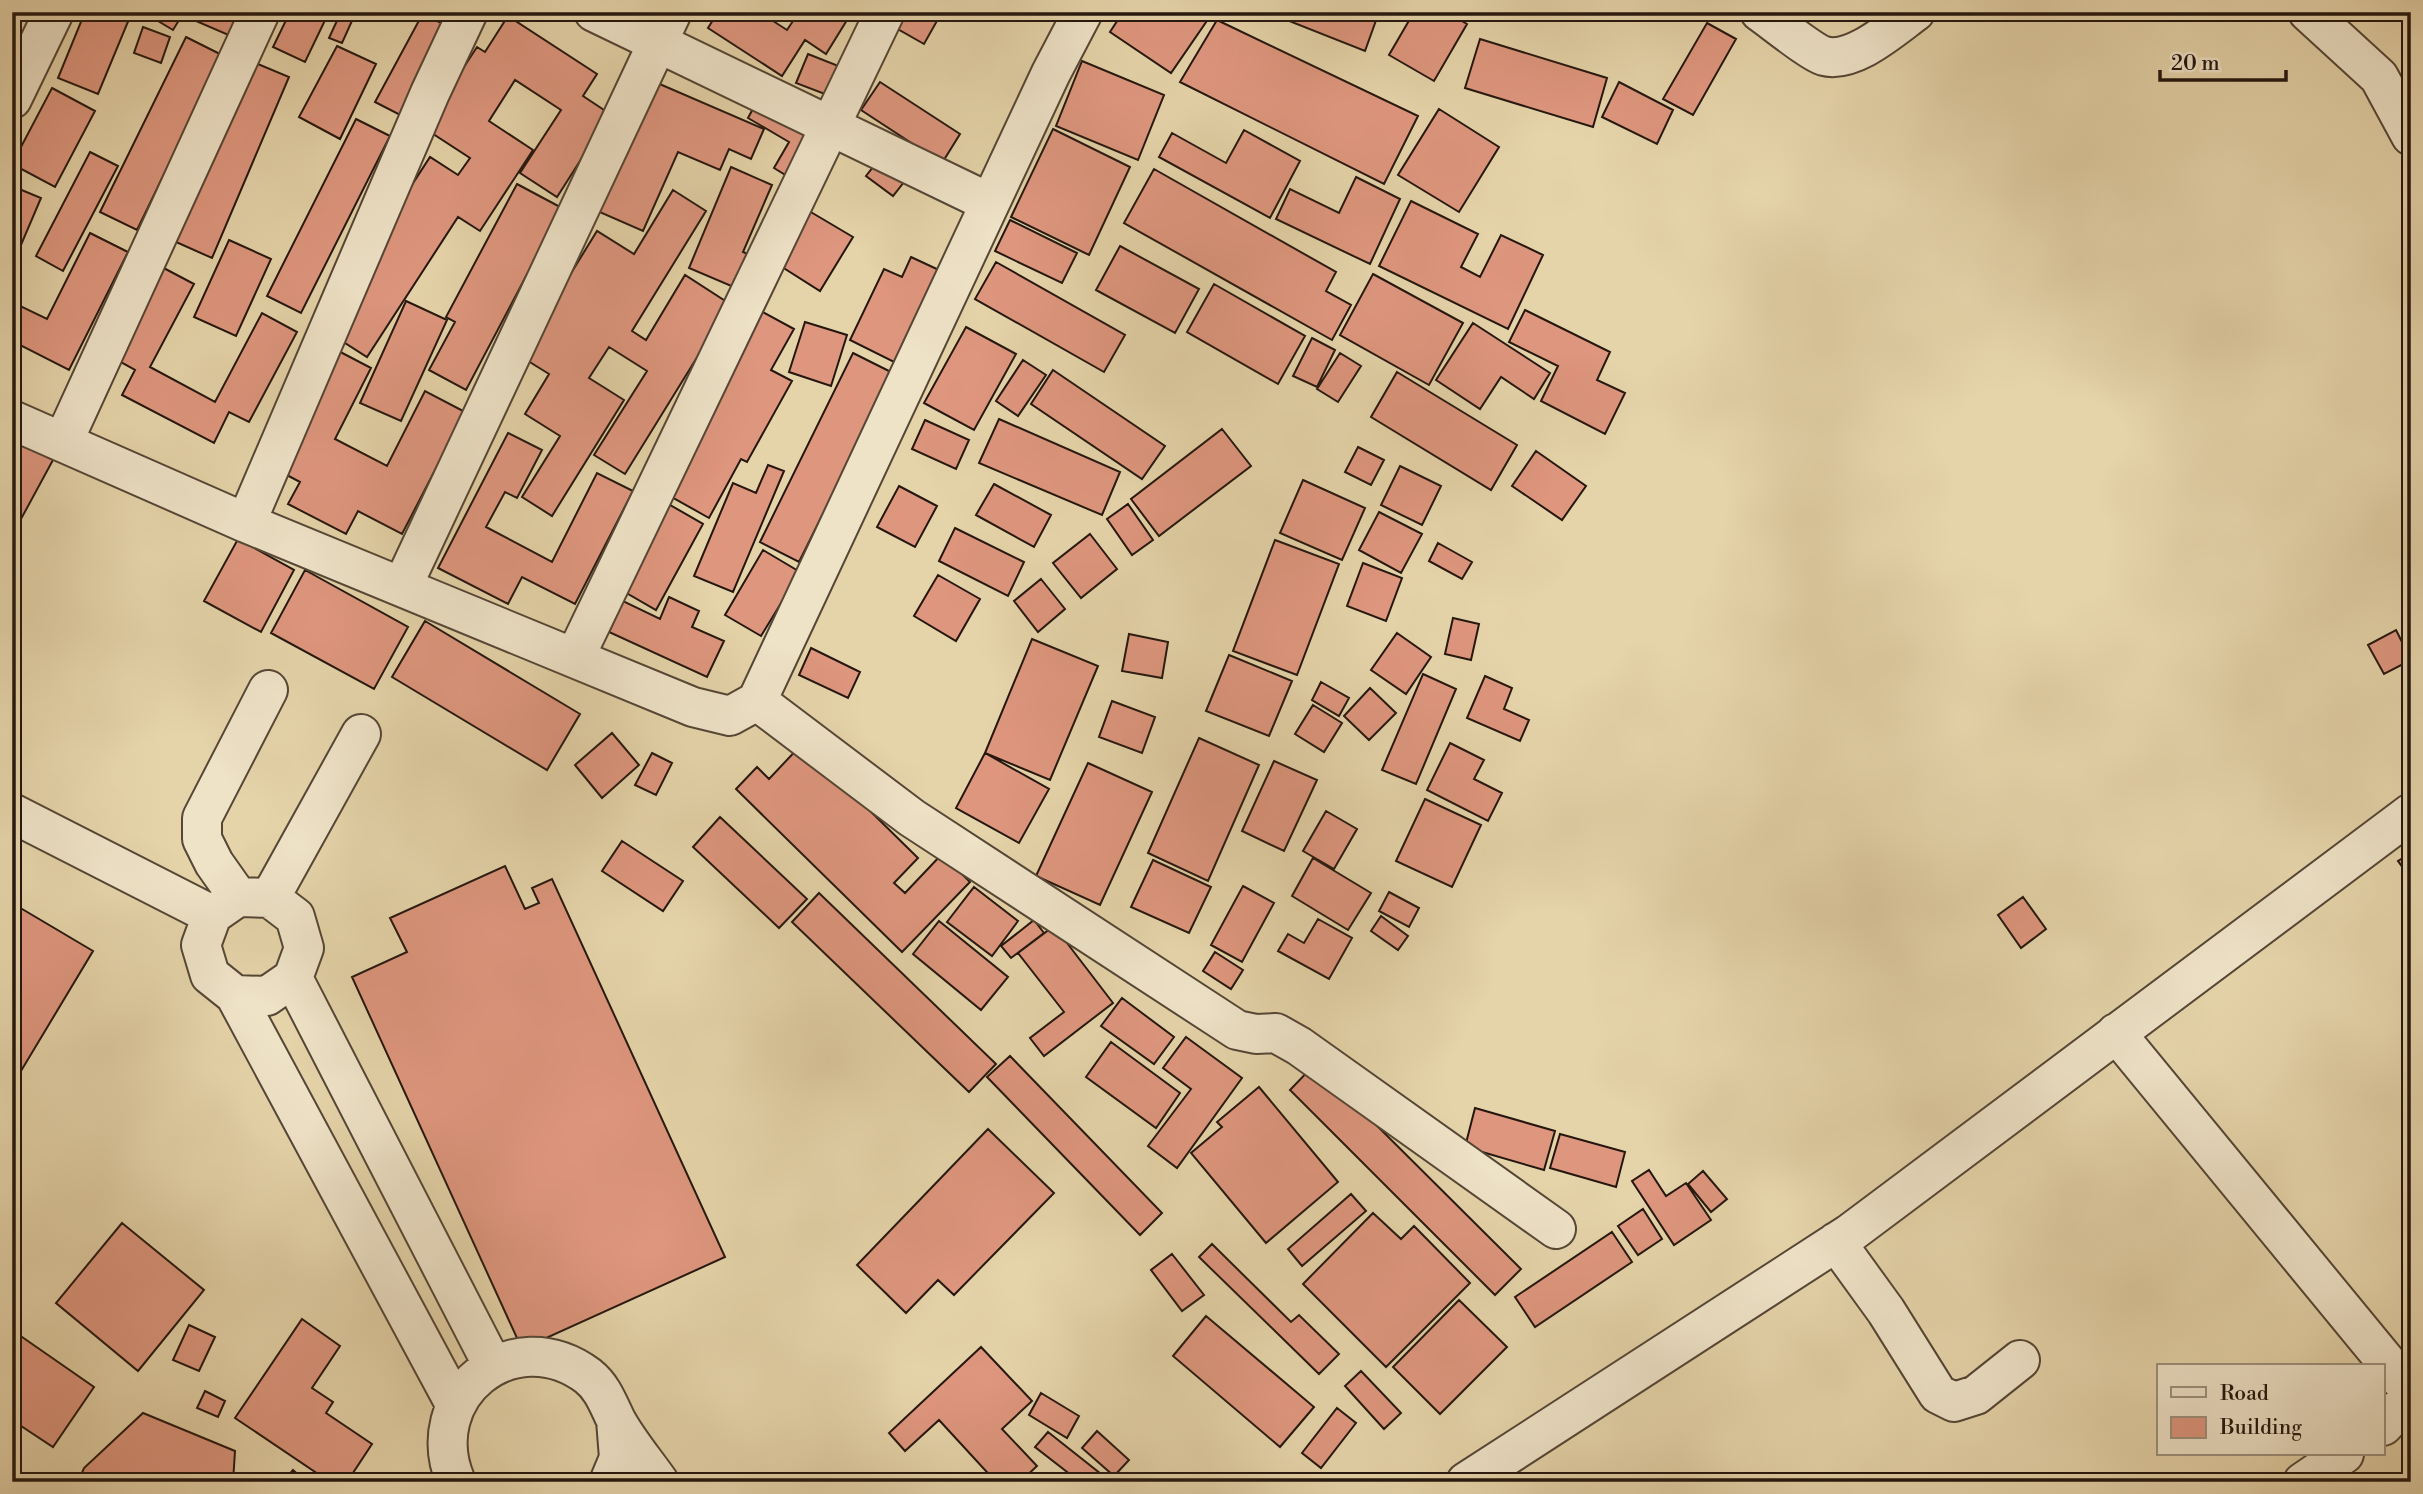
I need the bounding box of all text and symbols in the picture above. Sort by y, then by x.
scale bar [2160,38,2286,82]
text: 20 m [2171,51,2220,77]
legend [2157,1364,2384,1456]
text: Road [2220,1381,2269,1407]
text: Building [2219,1415,2302,1441]

